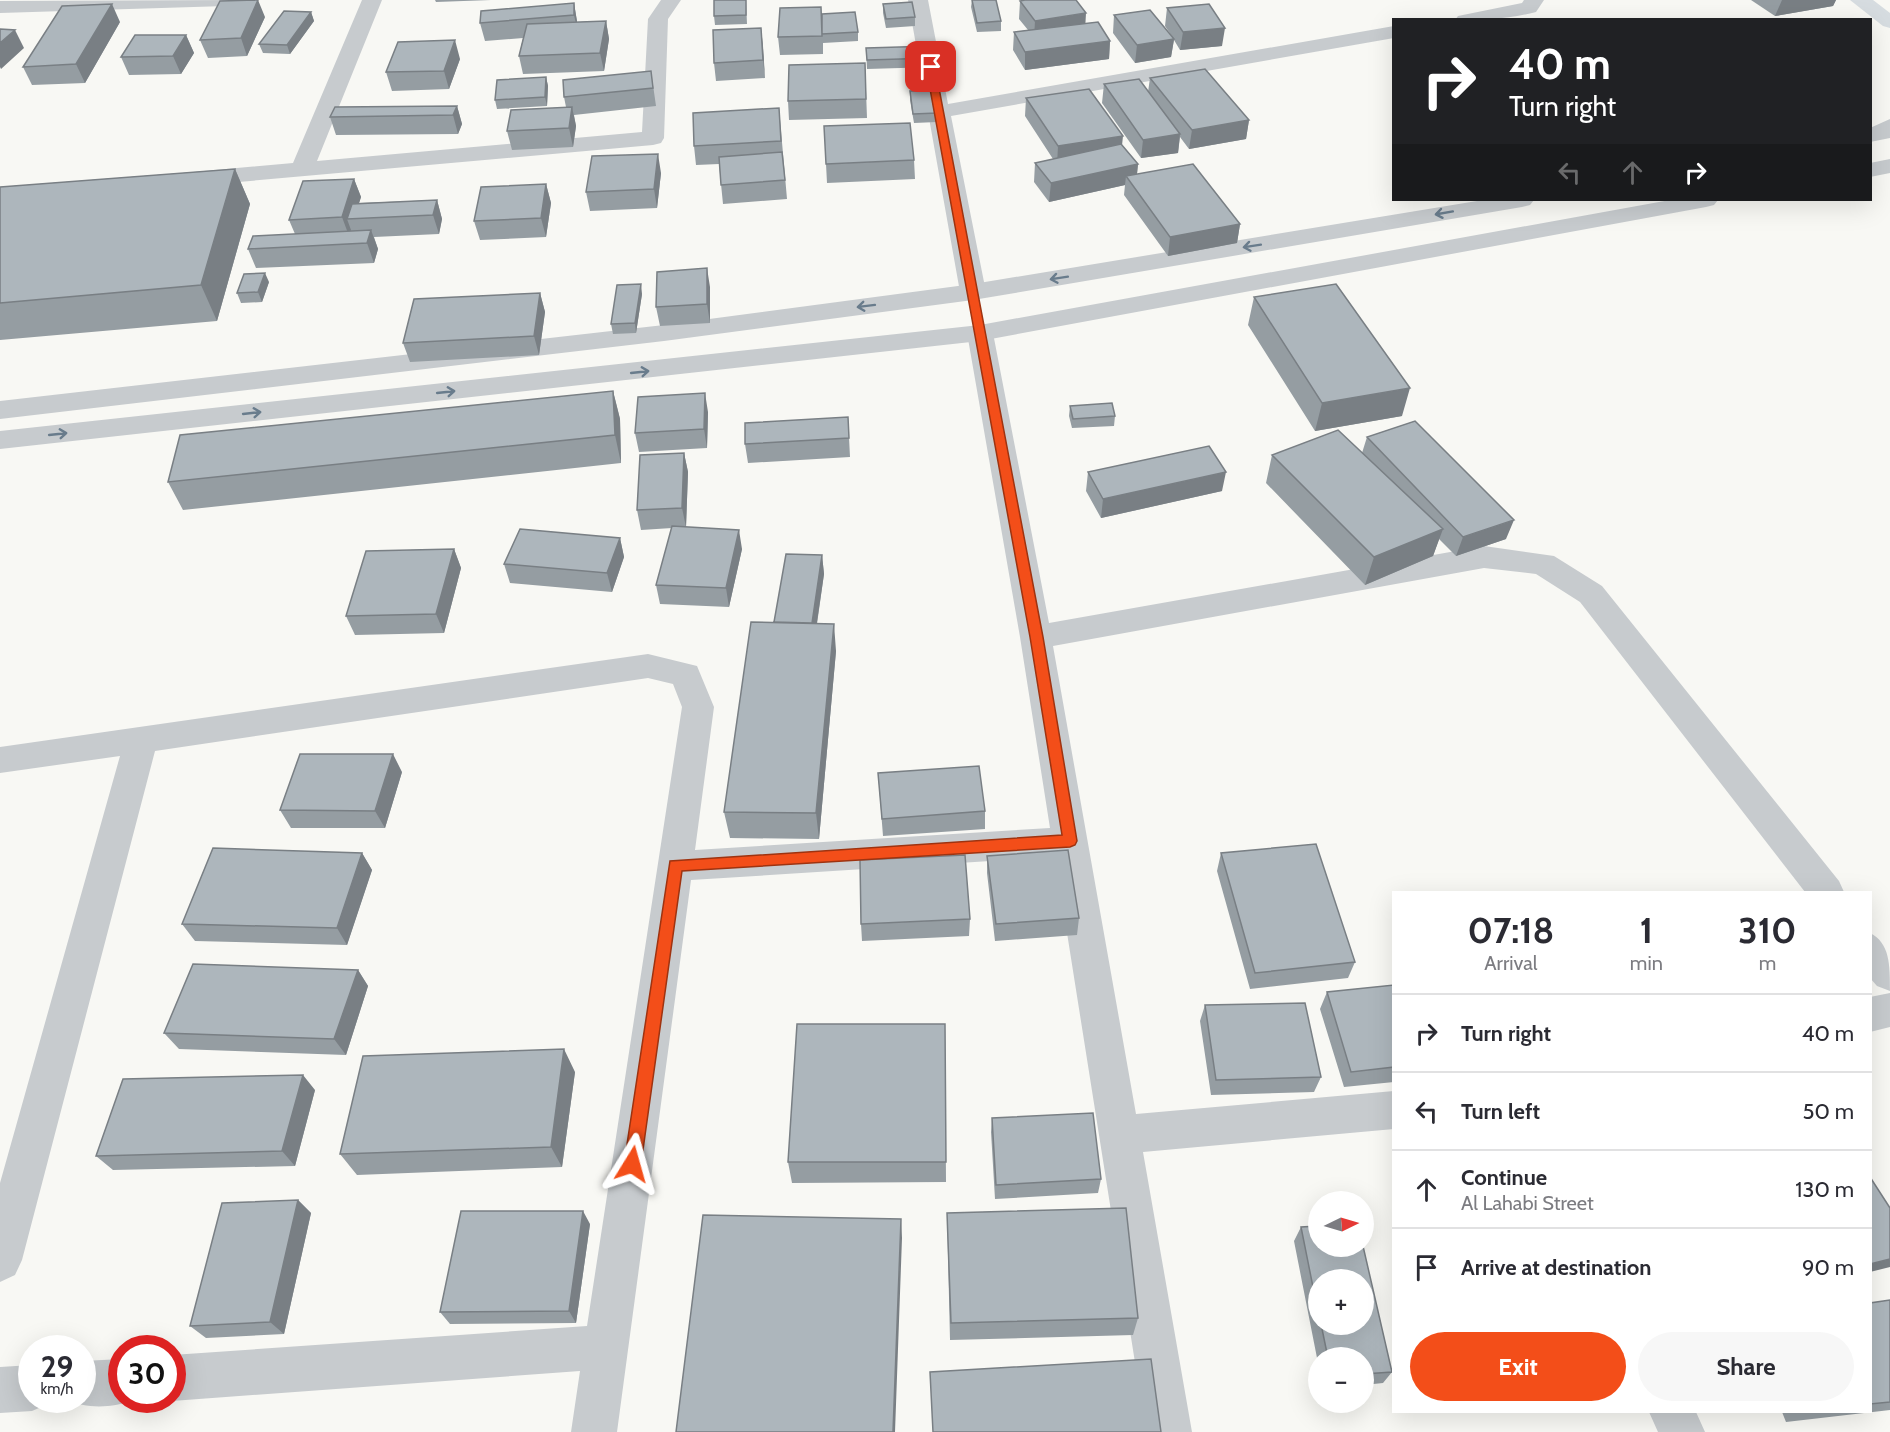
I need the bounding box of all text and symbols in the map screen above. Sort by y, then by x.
text: 40 m [1509,38,1611,90]
pin [905,41,956,92]
icon: right [1410,42,1488,120]
icon: arrive [914,50,947,83]
text: Turn right [1509,90,1616,123]
icon: left [1553,156,1586,189]
icon: ahead [1616,156,1649,189]
icon: right [1679,156,1712,189]
one-way arrow [1434,208,1454,219]
one-way arrow [1242,241,1262,252]
one-way arrow [1050,273,1070,284]
one-way arrow [857,301,877,312]
one-way arrow [629,366,649,377]
one-way arrow [436,387,455,398]
one-way arrow [242,407,262,418]
one-way arrow [48,428,68,439]
text: 07:18 [1468,908,1554,952]
text: 1 [1640,908,1653,952]
text: 310 [1738,908,1796,952]
text: Arrival [1484,951,1538,975]
text: min [1630,951,1663,975]
text: m [1759,951,1776,975]
icon: right [1410,1017,1443,1050]
text: Turn right [1461,1020,1551,1047]
text: 40 m [1802,1020,1854,1047]
icon: left [1410,1095,1443,1128]
text: Turn left [1461,1098,1540,1125]
text: 50 m [1802,1098,1854,1125]
position arrow [600,1132,664,1196]
text: Continue [1461,1164,1547,1191]
icon: ahead [1410,1173,1443,1206]
text: 130 m [1795,1176,1854,1203]
north arrow [1308,1191,1374,1257]
map controls [1308,1191,1374,1413]
text: Al Lahabi Street [1461,1191,1594,1215]
icon: arrive [1410,1251,1443,1284]
text: Arrive at destination [1461,1254,1651,1281]
text: 90 m [1802,1254,1854,1281]
button: + [1308,1269,1374,1335]
button: Exit [1410,1332,1626,1401]
button: Share [1638,1332,1854,1401]
speed limit sign: 30 [108,1335,186,1413]
button: − [1308,1347,1374,1413]
text: 29 [41,1348,73,1385]
text: km/h [41,1380,73,1398]

